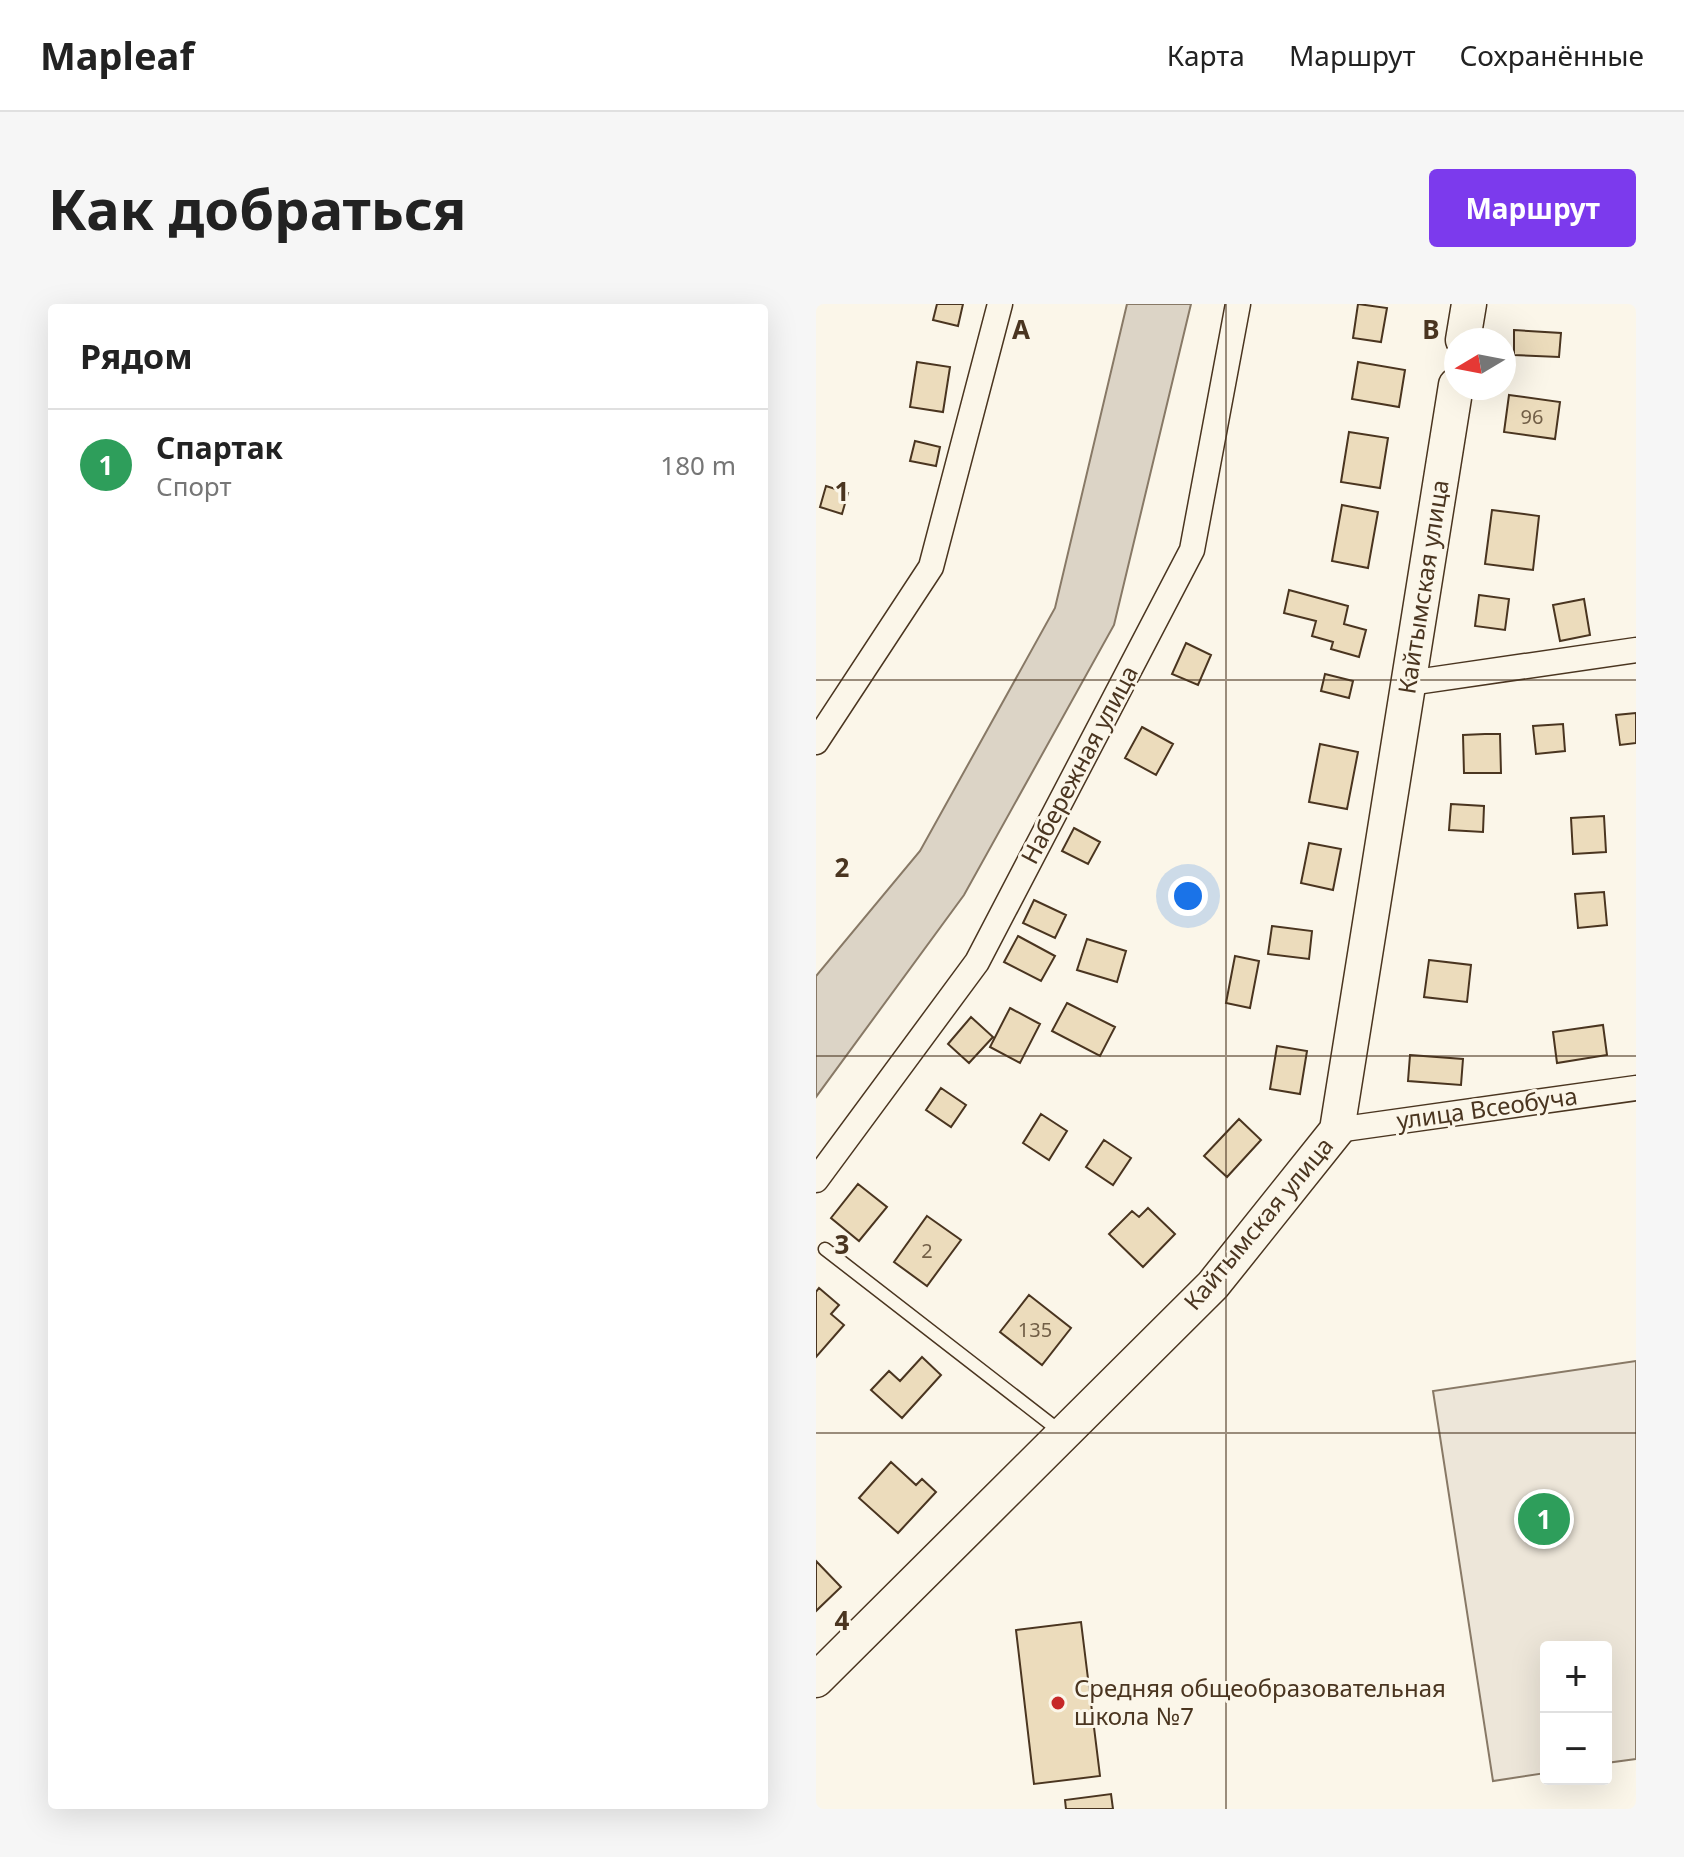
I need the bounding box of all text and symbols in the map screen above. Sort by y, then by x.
text: Mapleaf [40,29,194,81]
text: Карта [1167,36,1245,74]
text: Маршрут [1289,36,1415,74]
text: Сохранённые [1459,36,1644,74]
button: Маршрут [1429,169,1636,247]
text: Как добраться [48,170,467,246]
text: A [1012,311,1030,347]
text: B [1422,311,1440,347]
north arrow [1444,328,1516,400]
text: Рядом [80,333,193,379]
house number: 96 [1521,403,1543,430]
text: Спартак [156,427,283,468]
text: 1 [99,447,113,483]
text: 180 m [660,447,736,483]
text: Спорт [156,468,231,504]
text: 1 [835,473,849,509]
street label: Кайтымская улица [1389,477,1456,696]
street label: Набережная улица [1012,659,1145,869]
text: 2 [835,849,850,885]
your location [1168,876,1208,916]
street label: улица Всеобуча [1394,1078,1579,1137]
street label: Кайтымская улица [1176,1130,1340,1317]
text: 3 [835,1226,849,1262]
house number: 2 [921,1237,933,1264]
house number: 135 [1018,1316,1052,1343]
pin: 1 [1518,1489,1570,1549]
text: 4 [835,1602,850,1638]
map controls [1540,1641,1612,1785]
button: + [1540,1641,1612,1713]
place label: Средняя общеобразовательная школа №7 [1074,1671,1446,1732]
marker: Средняя общеобразовательная школа №7 [1049,1694,1067,1712]
button: − [1540,1713,1612,1785]

